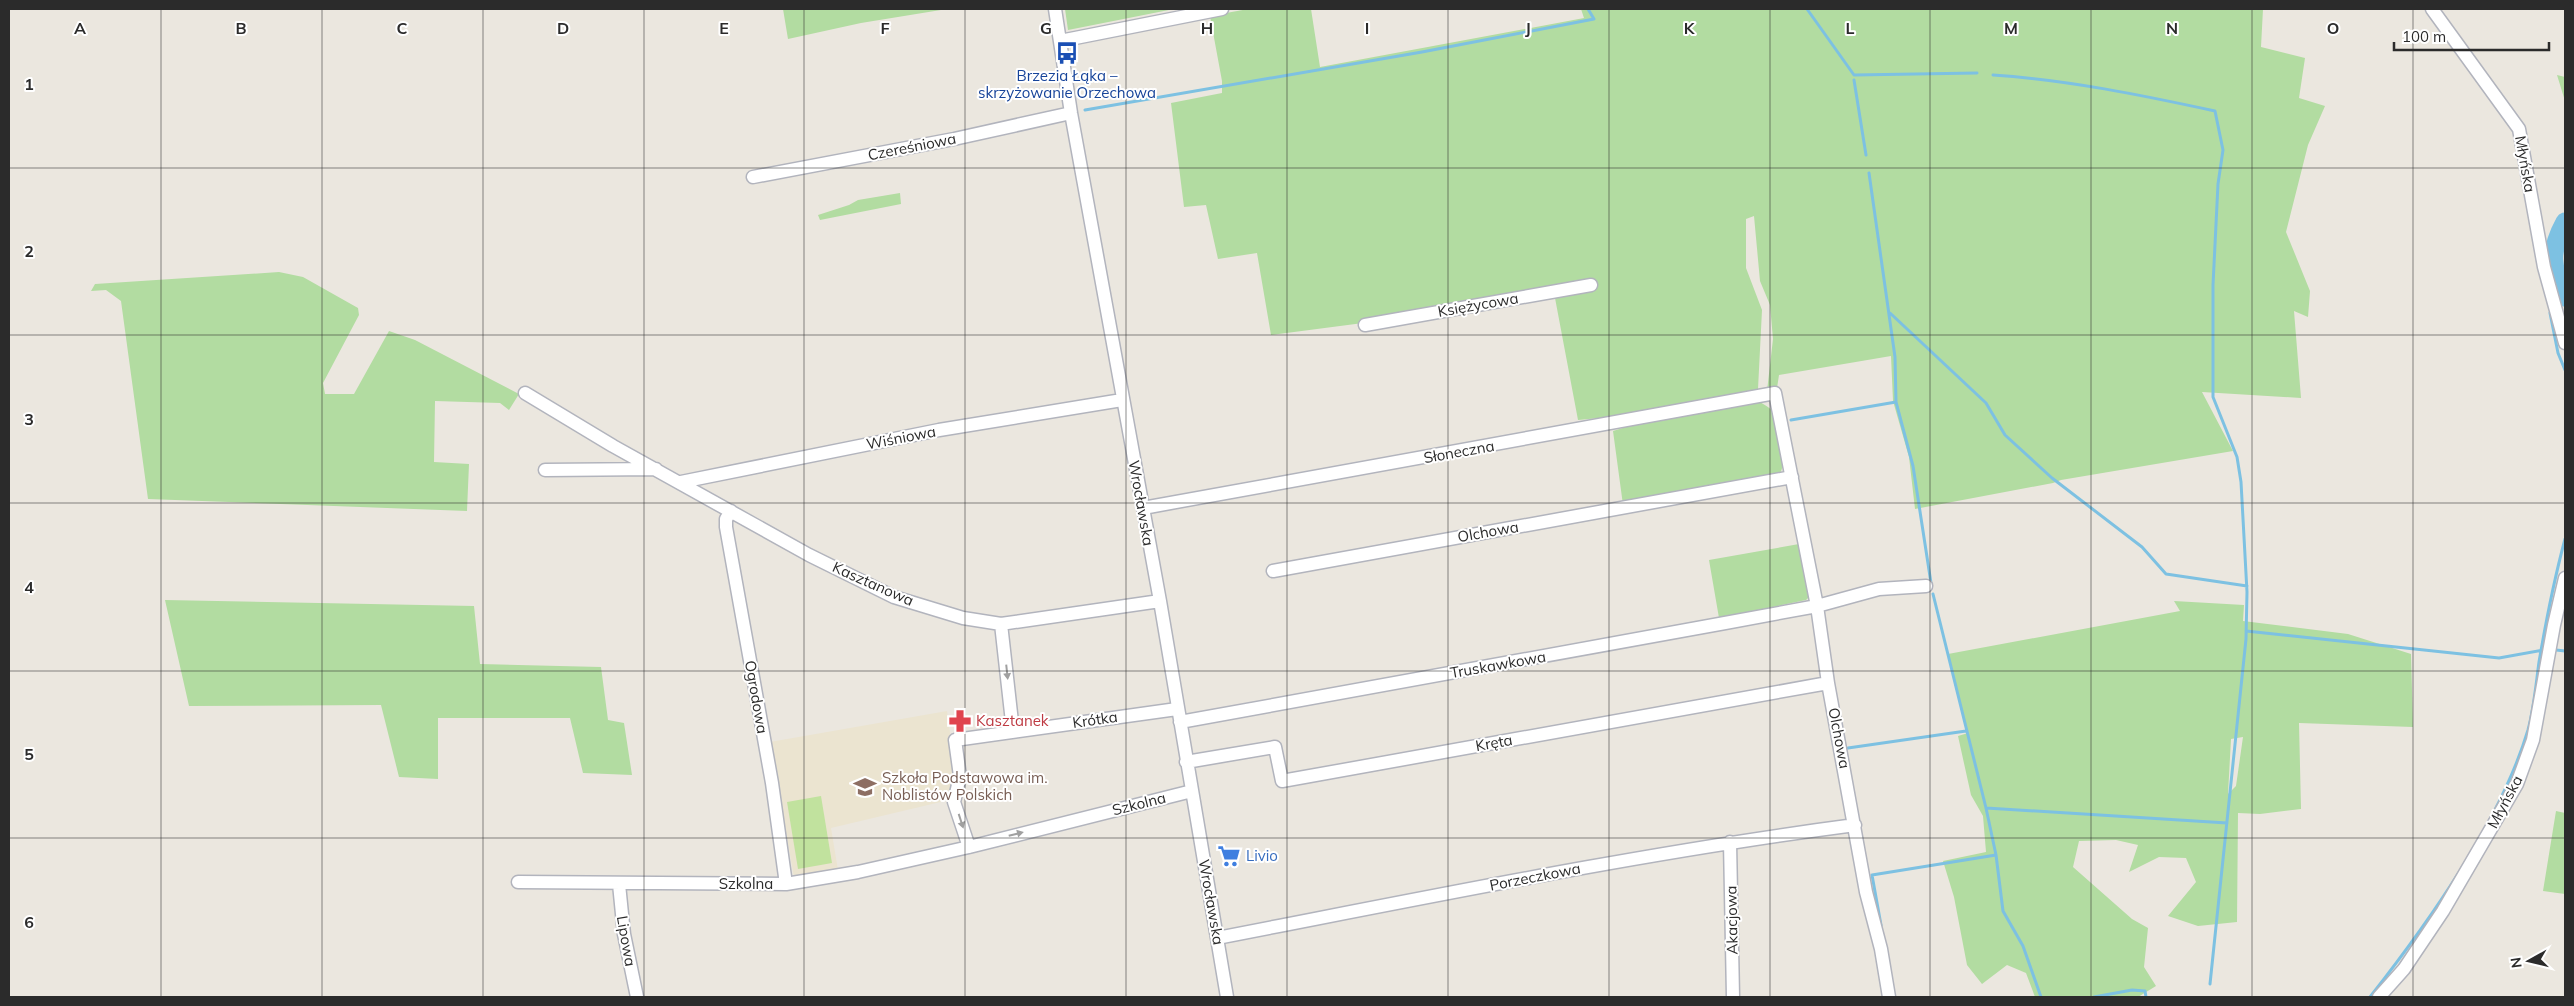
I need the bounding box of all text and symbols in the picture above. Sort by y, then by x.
text: A [74,18,86,38]
text: B [235,18,247,38]
text: C [397,18,408,38]
text: D [557,18,569,38]
text: E [719,18,729,38]
text: F [880,18,890,38]
text: G [1040,18,1052,38]
text: H [1201,18,1213,38]
text: I [1365,18,1369,38]
text: J [1525,18,1531,38]
text: K [1684,18,1696,38]
text: L [1846,18,1855,38]
text: M [2004,18,2018,38]
text: N [2166,18,2178,38]
text: O [2327,18,2339,38]
scale bar [2394,20,2549,52]
text: 100 m [2402,27,2446,46]
bus stop icon: Brzezia Łąka – skrzyżowanie Orzechowa [1054,40,1080,66]
place label: Brzezia Łąka – skrzyżowanie Orzechowa [978,66,1156,102]
text: 1 [24,74,34,94]
street label: Czereśniowa [866,129,958,164]
street label: Młyńska [2511,134,2540,194]
text: 2 [24,241,34,261]
street label: Księżycowa [1436,288,1520,321]
text: 3 [24,409,34,429]
street label: Wiśniowa [865,421,937,454]
street label: Słoneczna [1422,436,1496,467]
street label: Wrocławska [1125,459,1158,547]
street label: Olchowa [1456,517,1520,546]
street label: Kasztanowa [830,557,917,610]
text: 4 [24,577,34,597]
street label: Truskawkowa [1449,647,1547,682]
street label: Ogrodowa [741,659,772,735]
one-way arrow [1003,665,1011,681]
street label: Olchowa [1824,706,1855,770]
street label: Krótka [1071,707,1119,732]
pharmacy icon: Kasztanek [947,708,973,734]
place label: Kasztanek [976,711,1049,730]
street label: Kręta [1474,730,1514,755]
text: 5 [24,744,34,764]
place label: Szkoła Podstawowa im. Noblistów Polskich [882,768,1048,804]
street label: Młyńska [2483,772,2526,832]
school or university icon: Szkoła Podstawowa im. Noblistów Polskich [852,774,878,800]
street label: Szkolna [1110,788,1168,819]
one-way arrow [957,814,965,829]
one-way arrow [1008,830,1024,838]
supermarket icon: Livio [1216,843,1242,869]
place label: Livio [1246,846,1278,865]
street label: Wrocławska [1195,858,1228,946]
street label: Porzeczkowa [1488,858,1582,895]
street label: Szkolna [719,874,773,893]
street label: Akacjowa [1721,885,1742,955]
text: 6 [24,912,34,932]
street label: Lipowa [613,914,640,968]
north arrow [2504,936,2554,986]
text: N [2506,956,2526,969]

